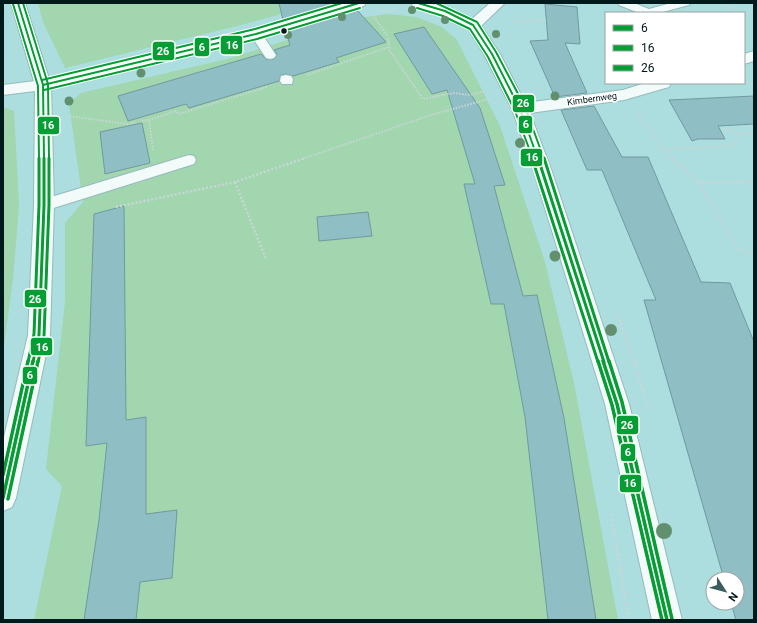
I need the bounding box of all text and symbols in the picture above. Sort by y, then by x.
legend [605,12,745,84]
text: 6 [641,21,648,35]
unlabelled marker [279,26,289,36]
line badge: 16 [220,35,243,55]
line badge: 6 [194,37,210,57]
text: 16 [226,39,238,52]
line badge: 26 [152,41,175,61]
text: 6 [199,41,205,54]
text: 16 [641,41,655,55]
text: 26 [157,45,169,58]
text: 26 [641,61,655,75]
street label: Kimbernweg [566,91,618,107]
line badge: 26 [512,94,535,113]
text: 26 [517,97,529,110]
line badge: 6 [518,115,533,134]
line badge: 16 [37,116,60,135]
text: 6 [523,118,529,131]
text: 16 [42,119,54,132]
line badge: 16 [520,148,543,167]
text: 16 [526,151,538,164]
line badge: 26 [24,289,47,308]
text: 26 [29,293,41,306]
line badge: 16 [30,337,53,356]
text: 16 [36,341,48,354]
line badge: 6 [22,366,38,385]
text: 6 [27,369,33,382]
line badge: 26 [616,415,639,435]
text: 26 [621,419,633,432]
line badge: 6 [620,443,636,462]
text: 6 [625,446,631,459]
line badge: 16 [619,474,642,493]
text: 16 [624,477,636,490]
north arrow [705,571,745,611]
text: N [725,590,740,604]

